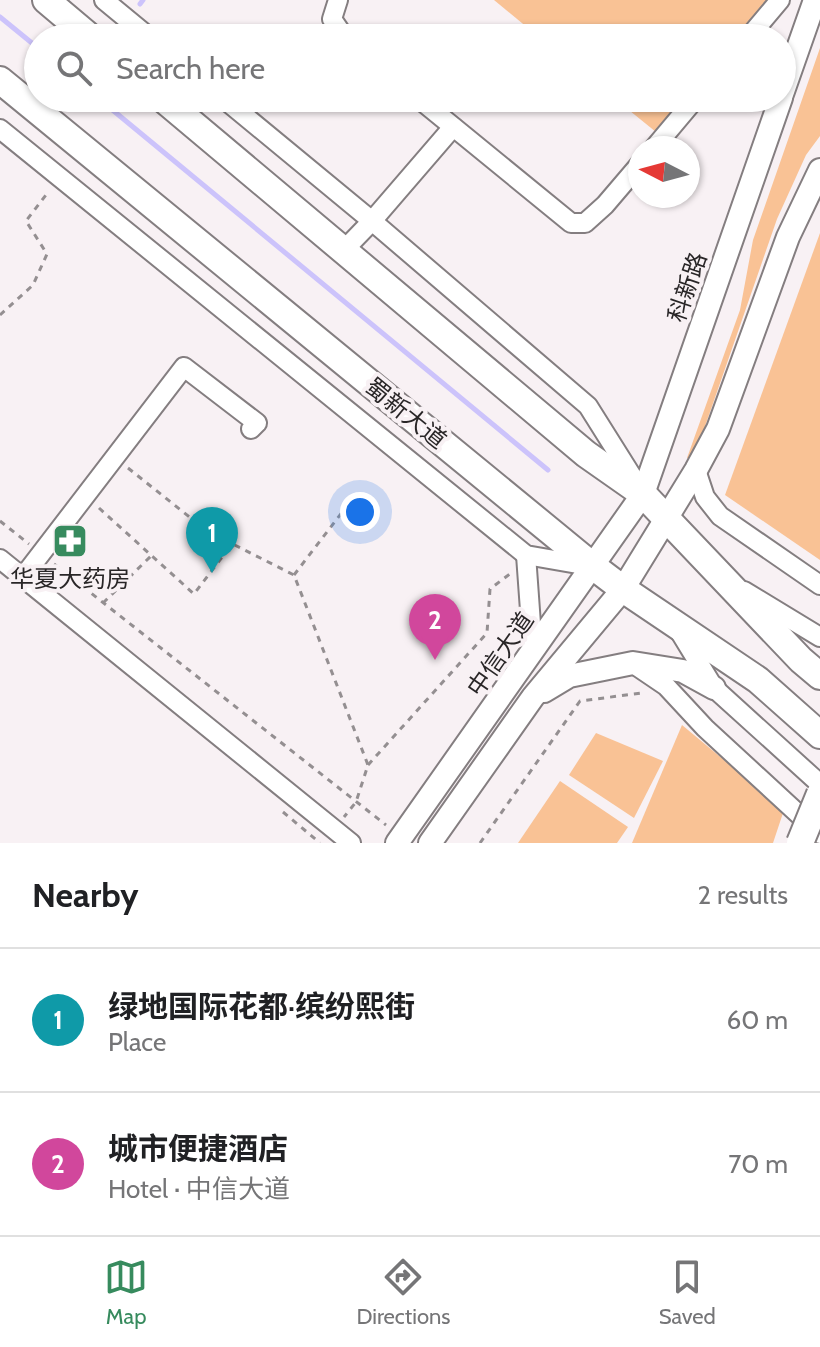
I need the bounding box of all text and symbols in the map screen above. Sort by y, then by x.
search box [24,24,796,112]
icon: search [52,46,96,90]
text: Search here [116,50,265,87]
north arrow [628,136,700,208]
street label: 科新路 [662,248,712,326]
street label: 蜀新大道 [360,372,452,454]
your location [340,492,380,532]
pin: 1 [186,507,238,573]
pharmacy icon: 华夏大药房 [51,522,89,560]
place label: 华夏大药房 [10,564,130,593]
pin: 2 [409,594,461,660]
street label: 中信大道 [461,606,539,702]
text: Nearby [32,874,139,916]
text: 2 results [697,879,788,911]
text: 绿地国际花都·缤纷熙街 [108,988,415,1025]
text: 1 [53,1004,63,1036]
text: 60 m [726,1004,788,1036]
text: Place [108,1026,166,1058]
text: 城市便捷酒店 [108,1130,288,1167]
text: 2 [51,1148,65,1180]
text: 70 m [728,1148,788,1180]
text: Hotel · 中信大道 [108,1173,290,1205]
tab: Map [104,1255,148,1330]
tab: Directions [356,1255,450,1330]
tab: Saved [659,1255,716,1330]

